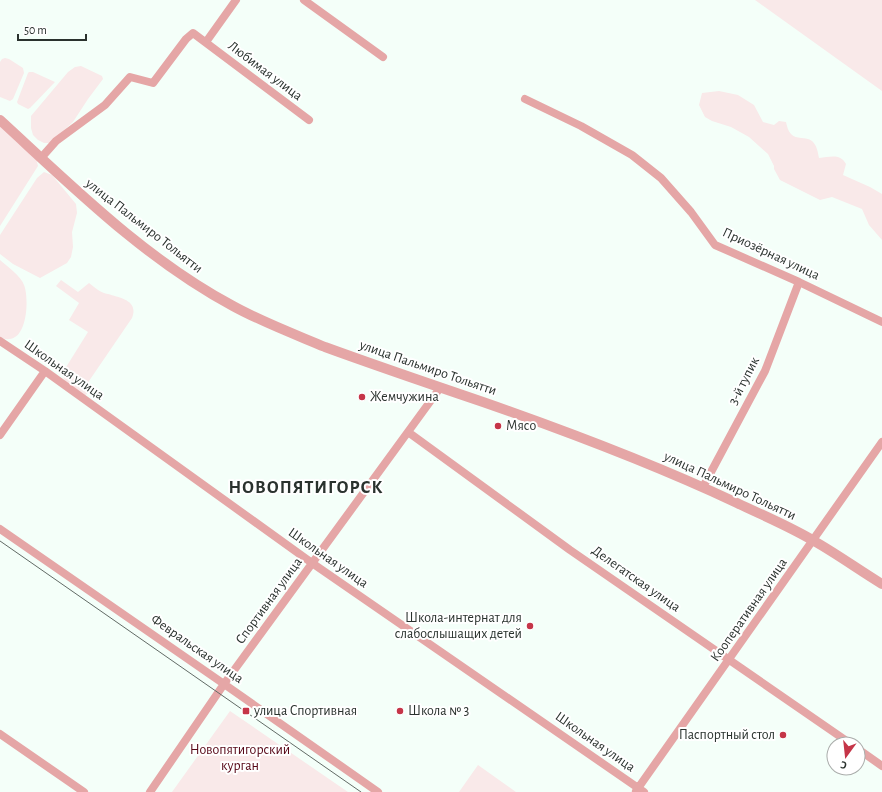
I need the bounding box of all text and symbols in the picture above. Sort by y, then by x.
scale bar [18,16,86,42]
text: 50 m [24,24,47,36]
street label: Любимая улица [225,39,305,104]
street label: улица Пальмиро Тольятти [82,176,205,276]
street label: Приозёрная улица [720,225,822,283]
street label: Школьная улица [22,337,107,403]
street label: улица Пальмиро Тольятти [357,338,498,398]
street label: 3-й тупик [726,354,762,407]
place label: Жемчужина [370,390,439,404]
marker: Жемчужина [357,392,367,402]
place label: Мясо [506,419,537,433]
marker: Мясо [493,421,503,431]
street label: улица Пальмиро Тольятти [661,449,798,523]
district label: НОВОПЯТИГОРСК [228,479,384,497]
street label: Школьная улица [286,525,371,591]
street label: Делегатская улица [589,543,683,615]
street label: Спортивная улица [233,555,305,647]
street label: Кооперативная улица [708,555,790,664]
place label: Школа-интернат для слабослышащих детей [395,611,522,641]
street label: Февральская улица [148,612,246,686]
marker: Школа-интернат для слабослышащих детей [525,621,535,631]
place label: улица Спортивная [253,704,357,718]
place label: Школа № 3 [408,704,470,718]
marker: улица Спортивная [241,706,251,716]
marker: Школа № 3 [395,706,405,716]
street label: Школьная улица [553,709,638,775]
place label: Паспортный стол [679,728,775,742]
marker: Паспортный стол [778,730,788,740]
north arrow [826,736,866,776]
park label: Новопятигорский курган [190,743,290,773]
text: С [839,759,848,771]

